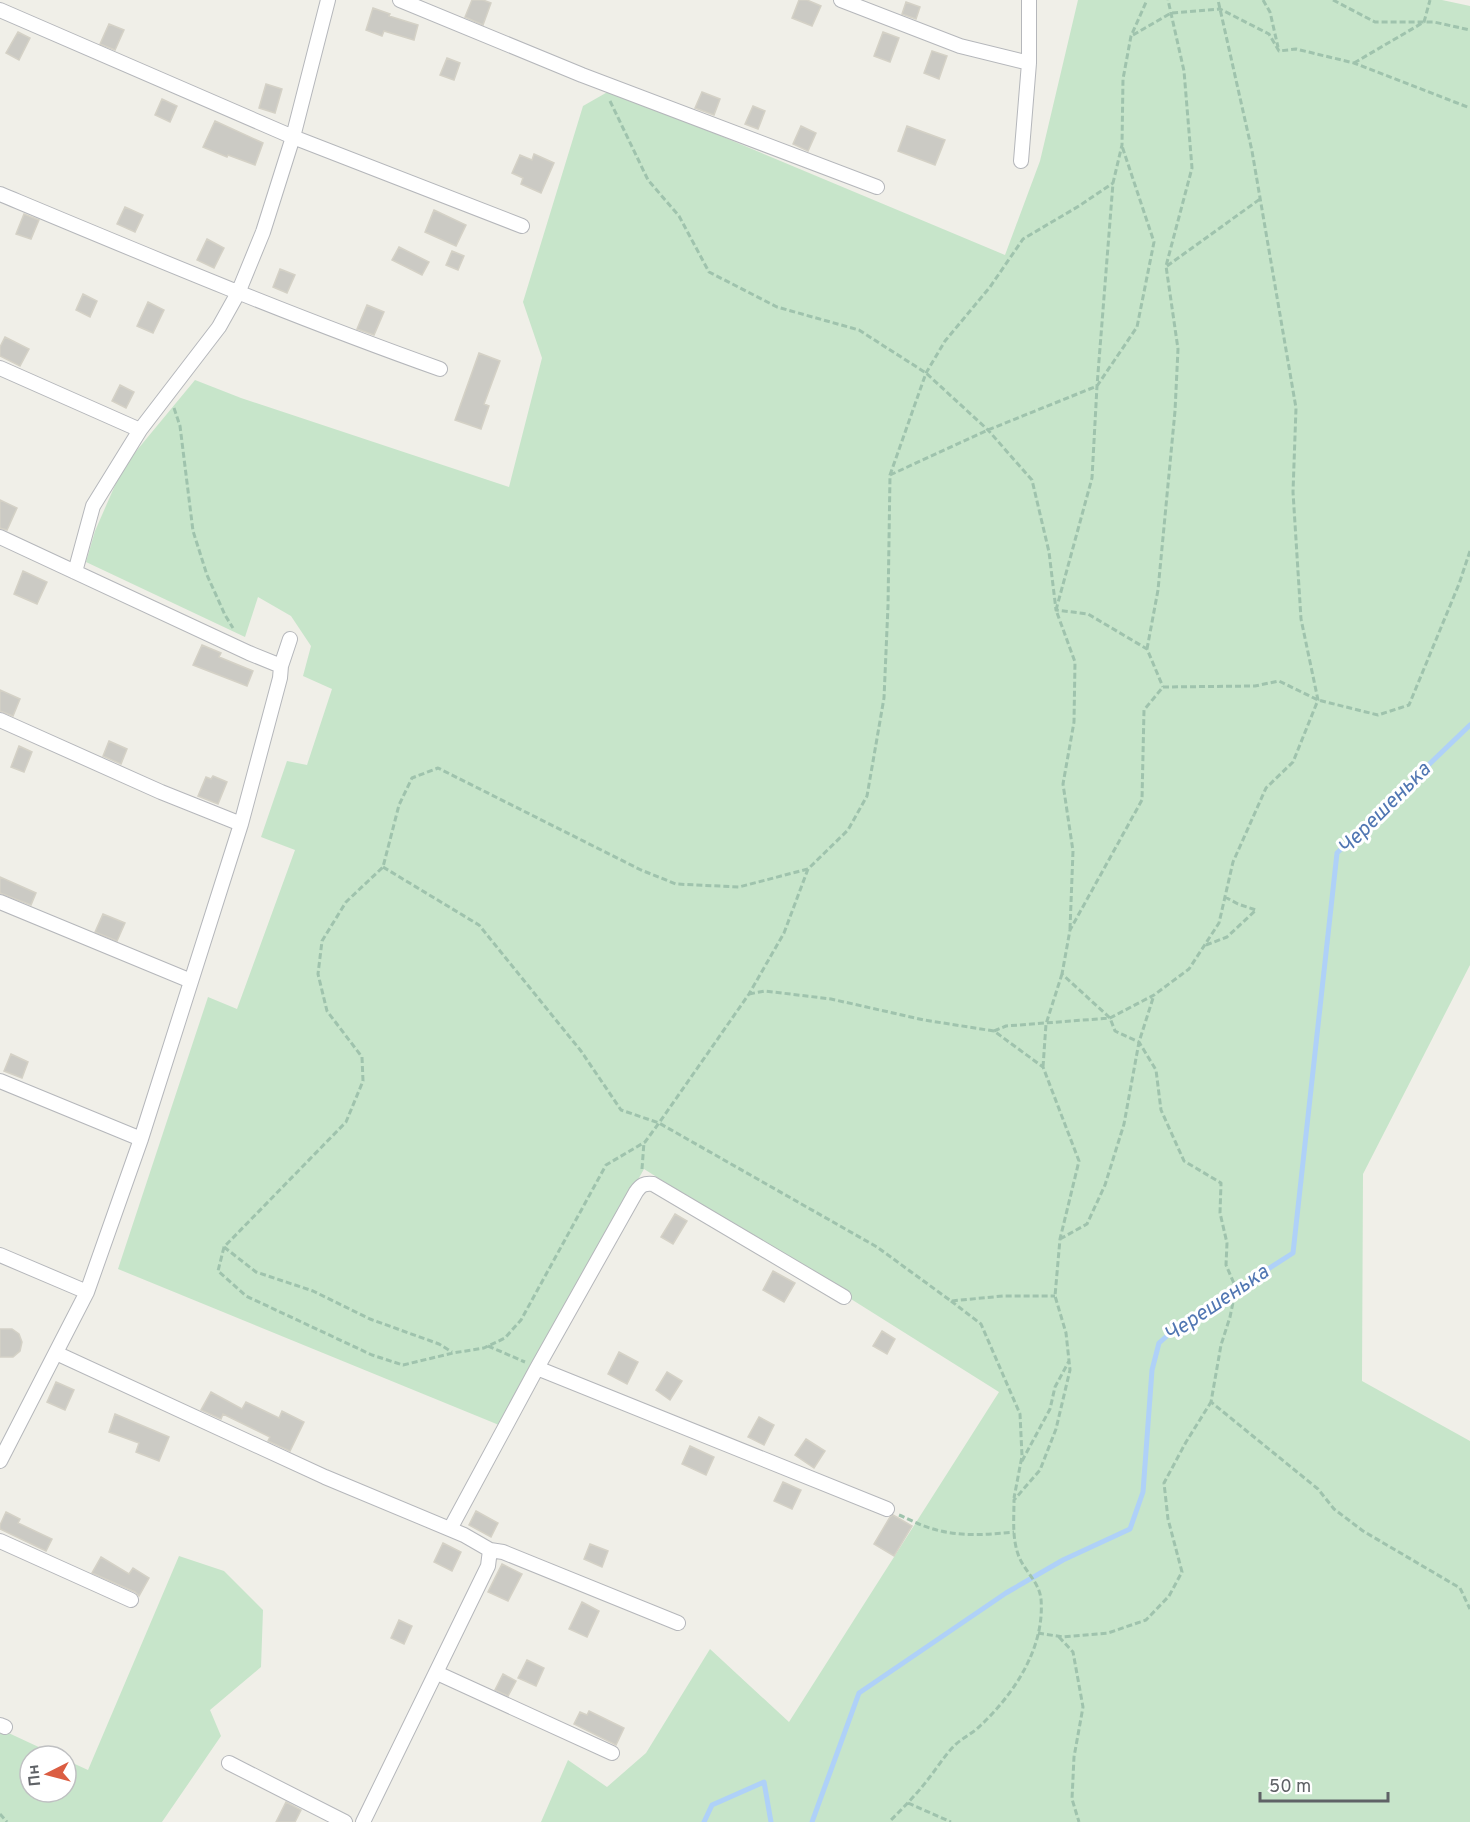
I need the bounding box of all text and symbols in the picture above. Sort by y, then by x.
water label: Черешенька [1333,757,1437,861]
water label: Черешенька [1160,1259,1275,1349]
north arrow [18,1744,78,1804]
text: Пн [24,1764,46,1787]
scale bar [1260,1765,1388,1803]
text: 50 m [1269,1776,1311,1799]

